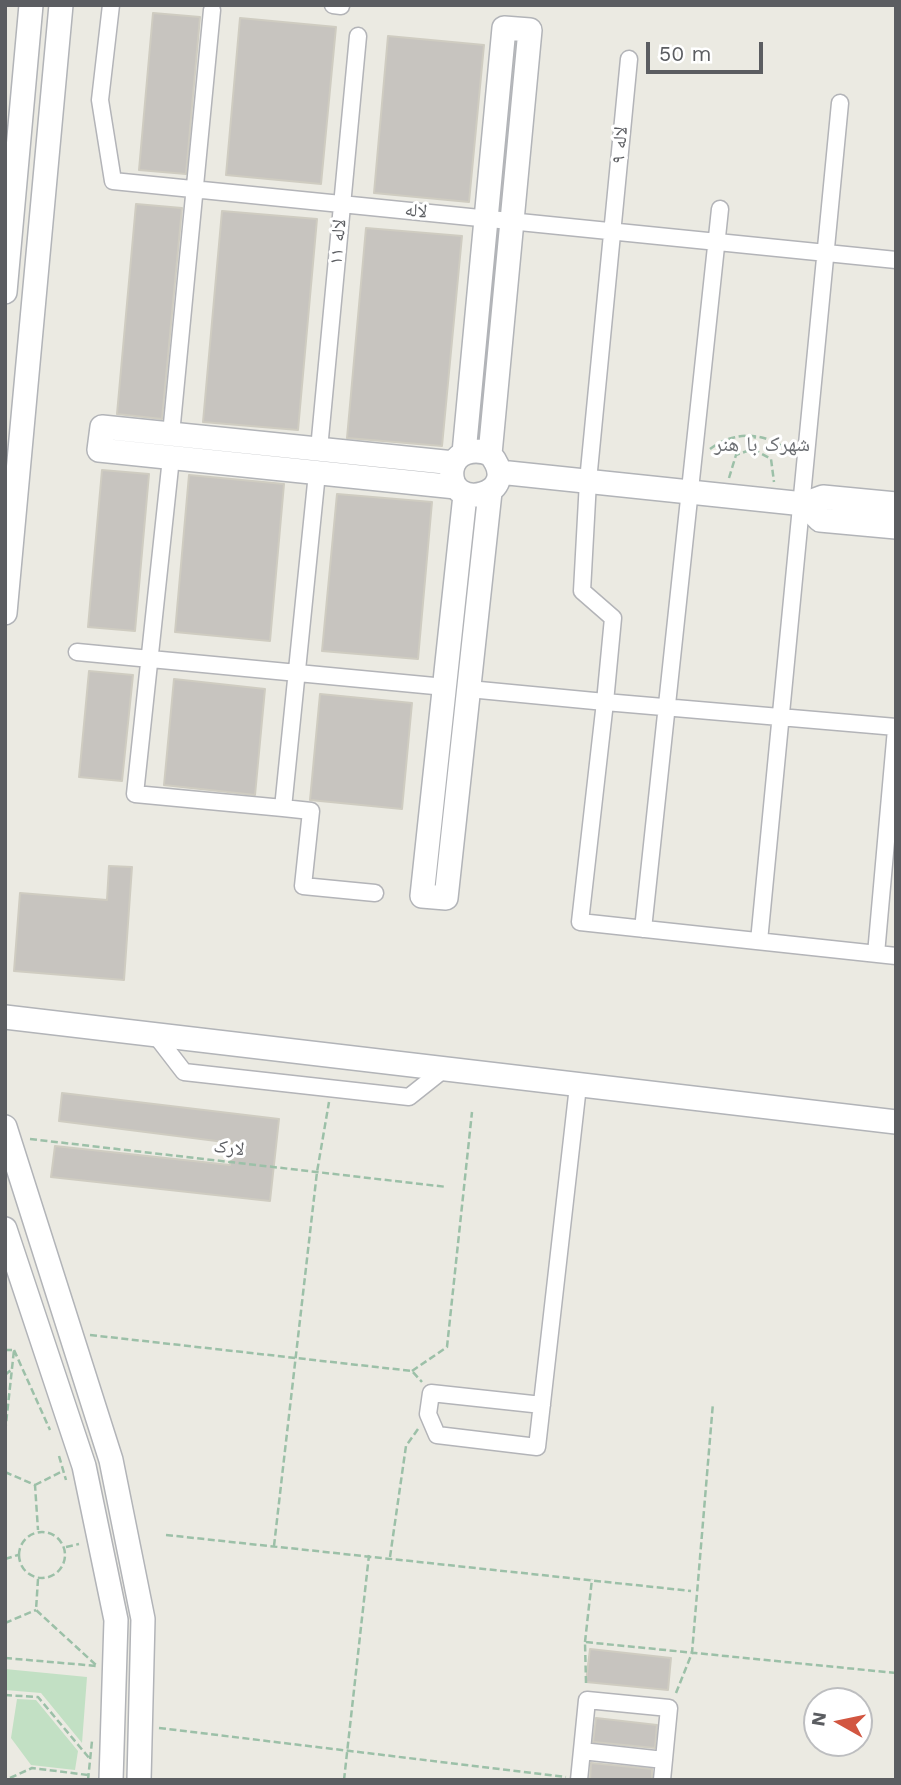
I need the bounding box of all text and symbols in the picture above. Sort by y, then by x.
scale bar [649,28,766,72]
text: 50 m [659,41,711,66]
street label: لاله ۹ [607,125,633,165]
street label: لاله [404,198,428,224]
street label: لاله ۱۱ [325,218,351,266]
district label: شهرک با هنر [714,432,810,458]
street label: لارک [212,1135,246,1161]
north arrow [803,1687,873,1757]
text: N [806,1710,831,1728]

